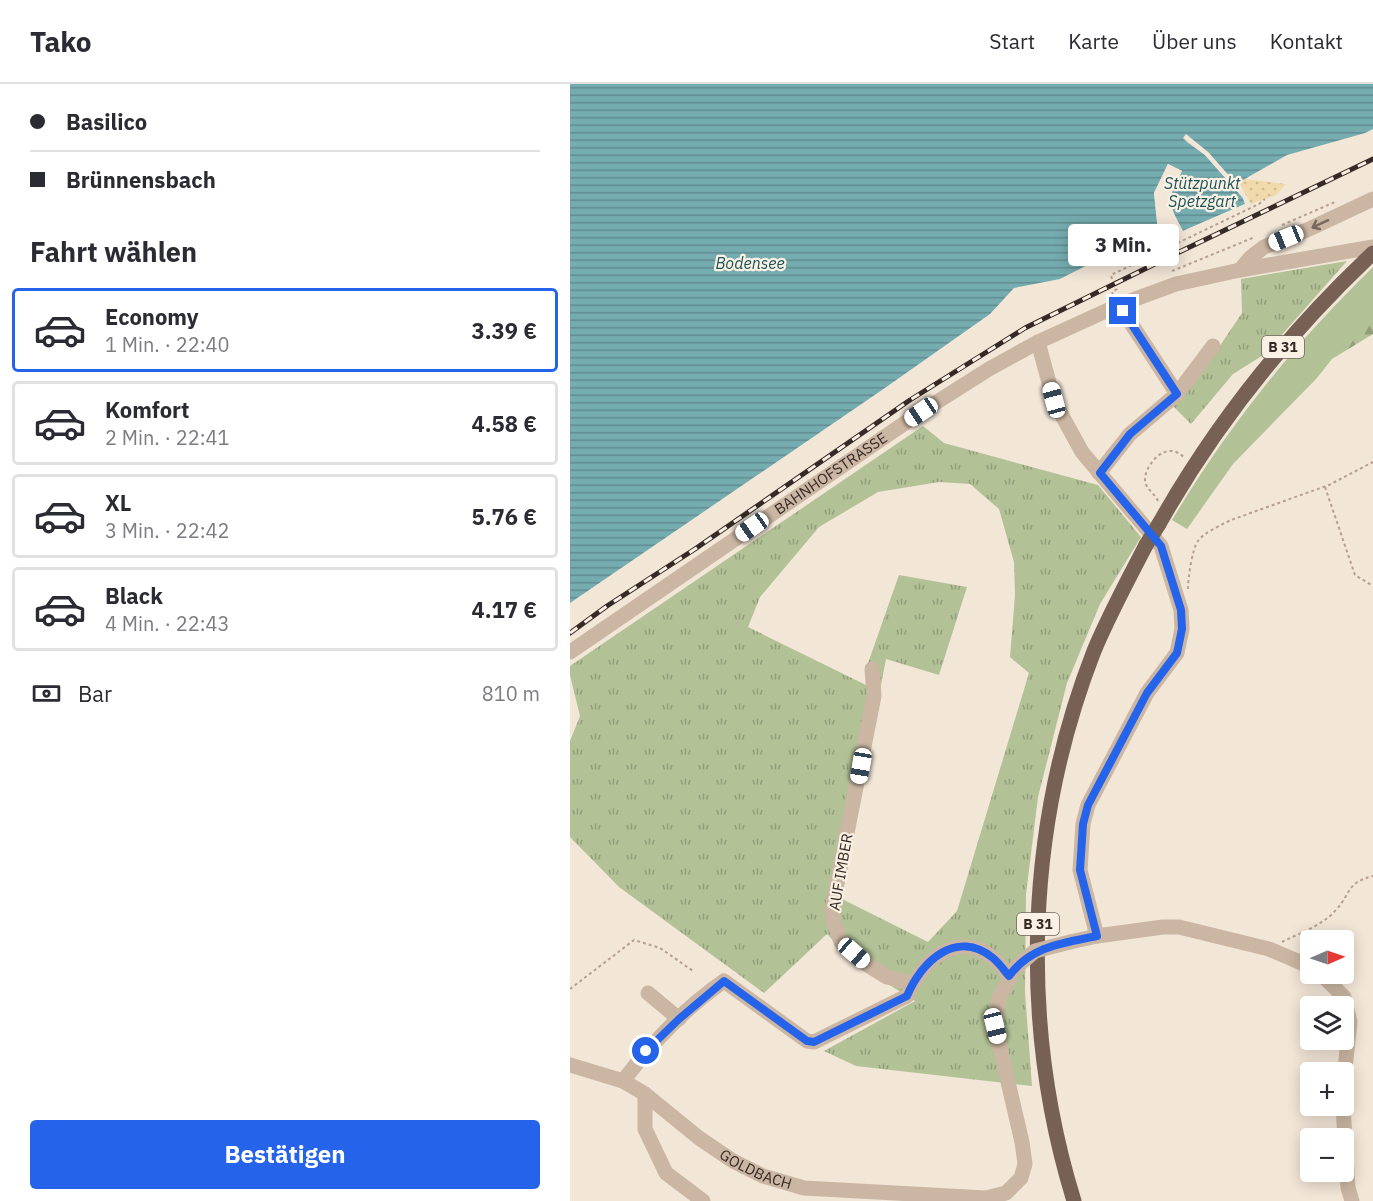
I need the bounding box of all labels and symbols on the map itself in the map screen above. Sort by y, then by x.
water label: Stützpunkt Spetzgart [1164,173,1241,211]
one-way arrow [1312,218,1330,230]
car [1266,223,1306,253]
callout: 3 Min. [1068,224,1178,266]
water label: Bodensee [715,253,785,273]
route end [1109,297,1136,324]
road number: B 31 [1262,336,1304,358]
car [1041,380,1067,420]
car [901,394,941,430]
street label: BAHNHOFSTRASSE [771,428,891,518]
car [732,509,772,545]
car [849,747,873,785]
street label: AUF IMBER [824,832,857,912]
road number: B 31 [1017,913,1059,935]
north arrow [1300,930,1354,984]
car [835,934,873,972]
car [982,1006,1008,1046]
route start [632,1037,659,1064]
street label: GOLDBACH [716,1145,794,1193]

